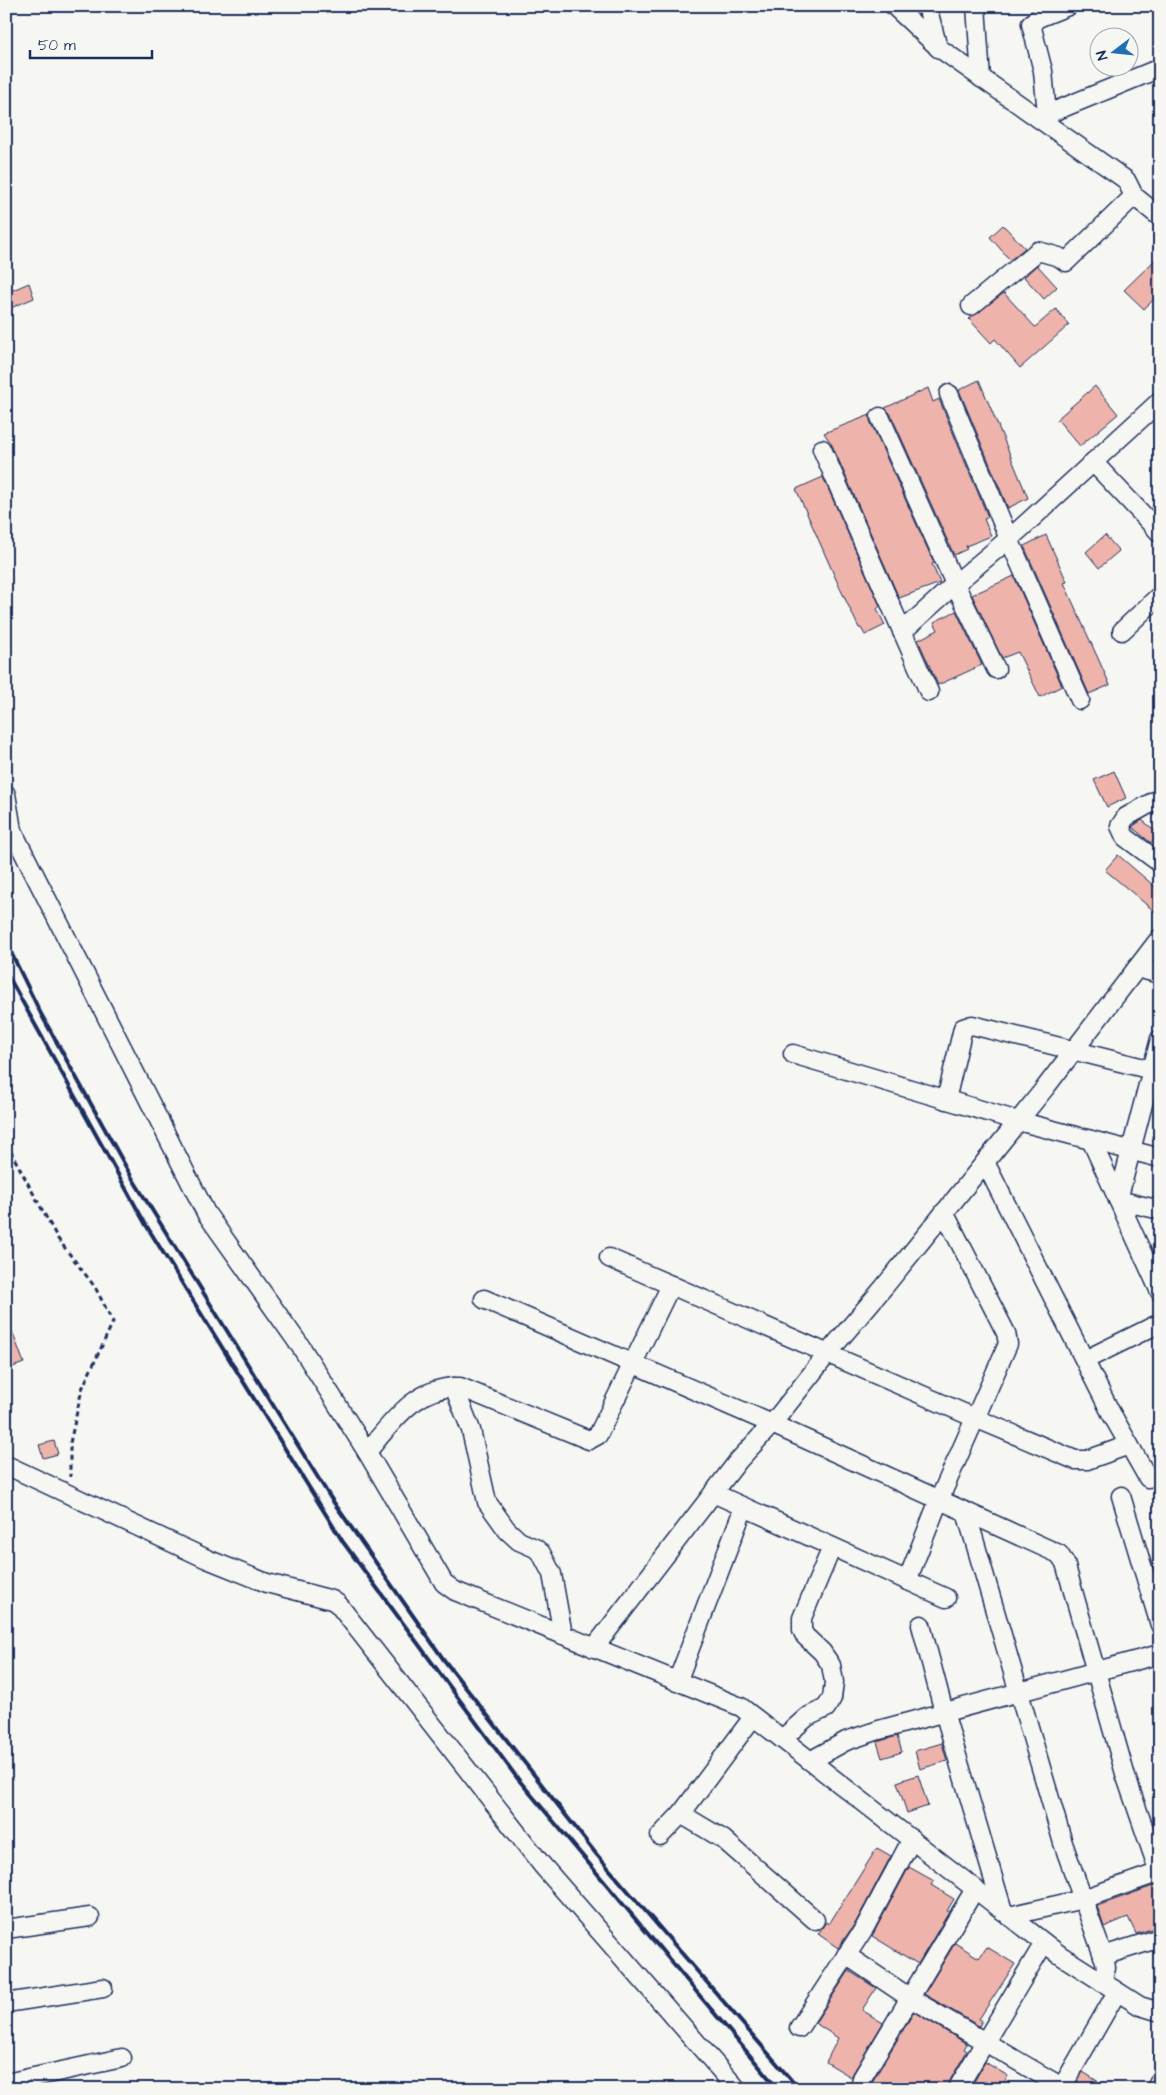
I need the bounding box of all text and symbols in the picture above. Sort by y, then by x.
scale bar [30,28,152,60]
north arrow [1088,28,1138,78]
text: 50 m [38,35,76,56]
text: N [1092,48,1113,62]

